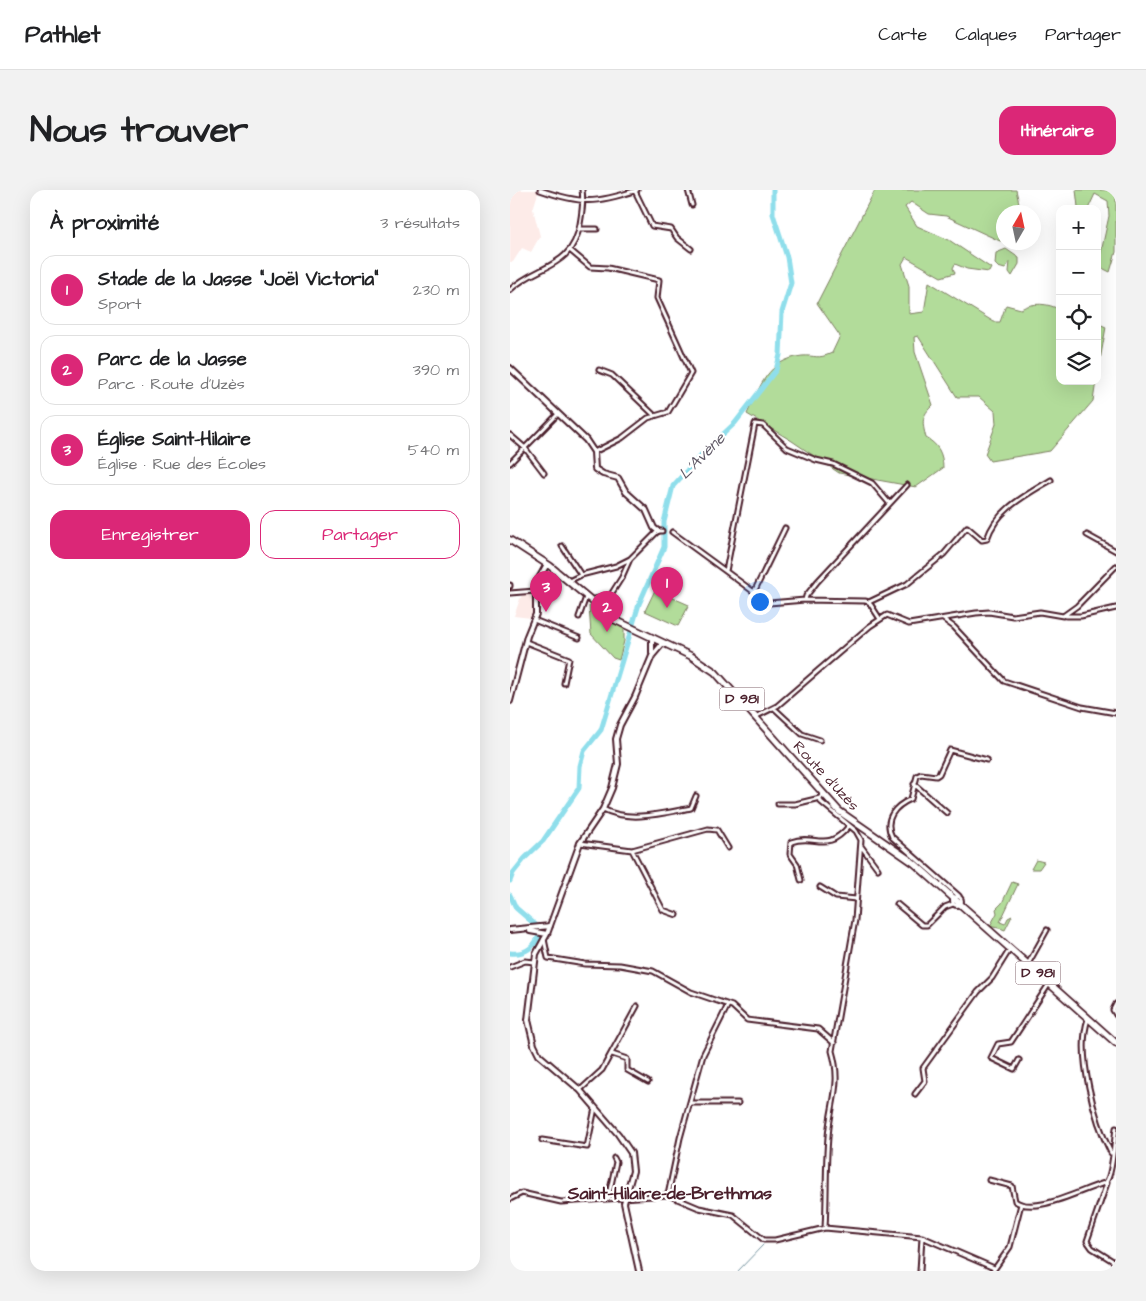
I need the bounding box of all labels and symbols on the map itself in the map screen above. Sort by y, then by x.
north arrow [996,205,1041,250]
water label: L'Avène [674,427,731,484]
pin: 1 [651,567,683,608]
pin: 3 [530,571,562,612]
your location [747,589,773,615]
pin: 2 [591,591,623,632]
road number: D 981 [720,688,764,710]
street label: Route d'Uzès [788,736,864,816]
road number: D 981 [1016,961,1060,984]
district label: Saint-Hilaire-de-Brethmas [567,1181,772,1206]

